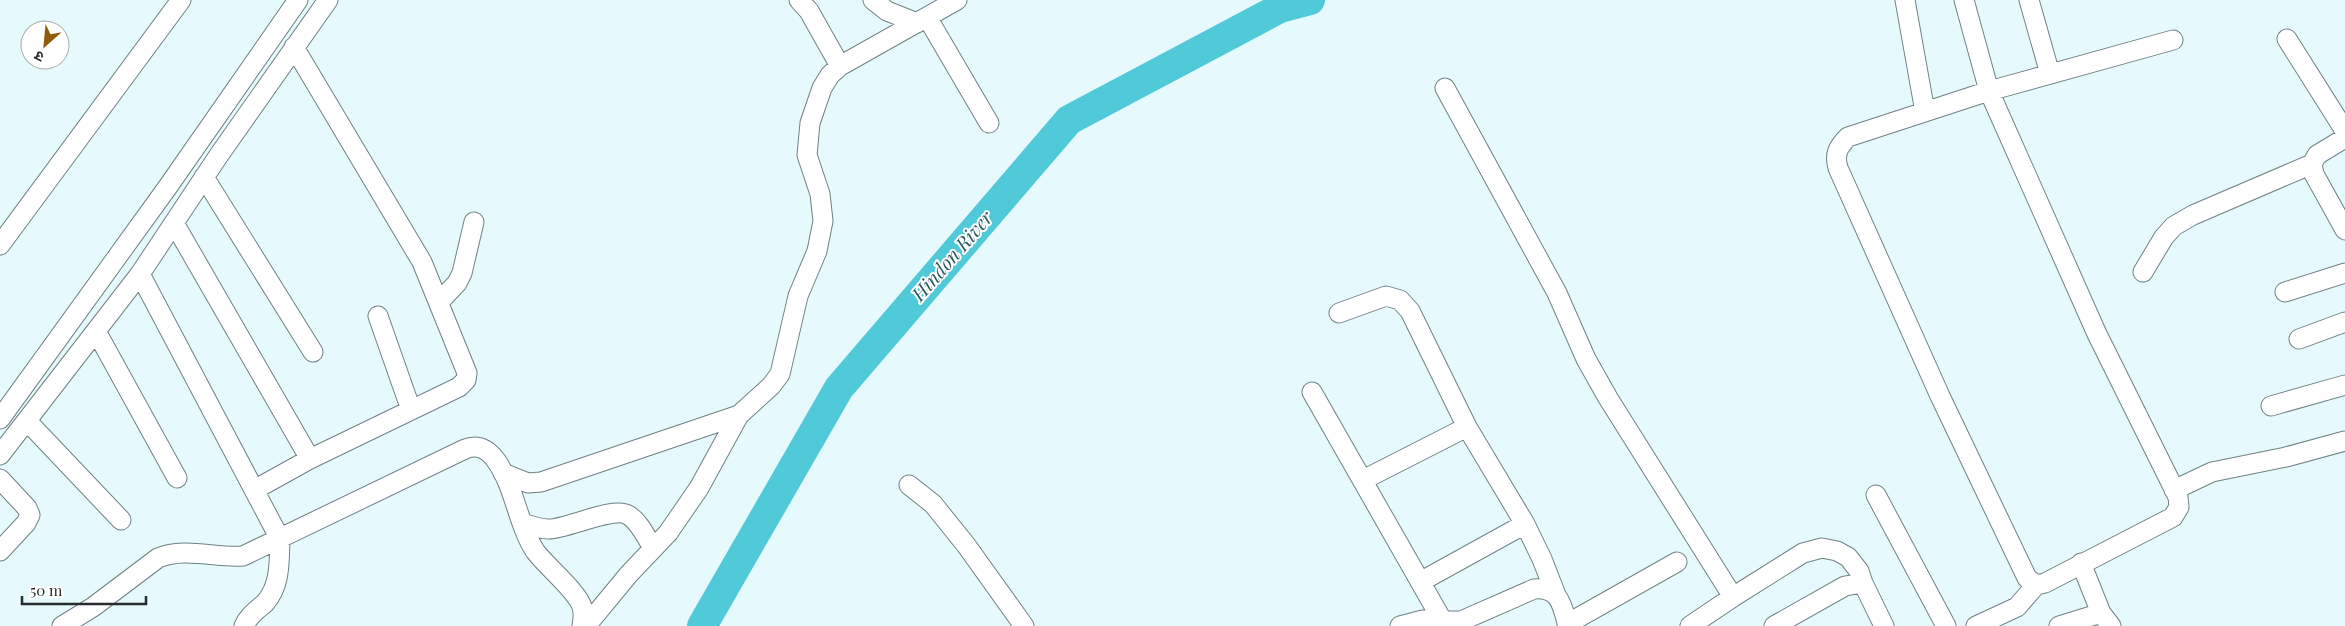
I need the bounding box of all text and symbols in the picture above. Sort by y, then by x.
north arrow [20,20,70,70]
text: उ [30,46,47,67]
water label: Hindon River [904,204,998,307]
scale bar [22,574,146,606]
text: 50 m [30,580,63,600]

